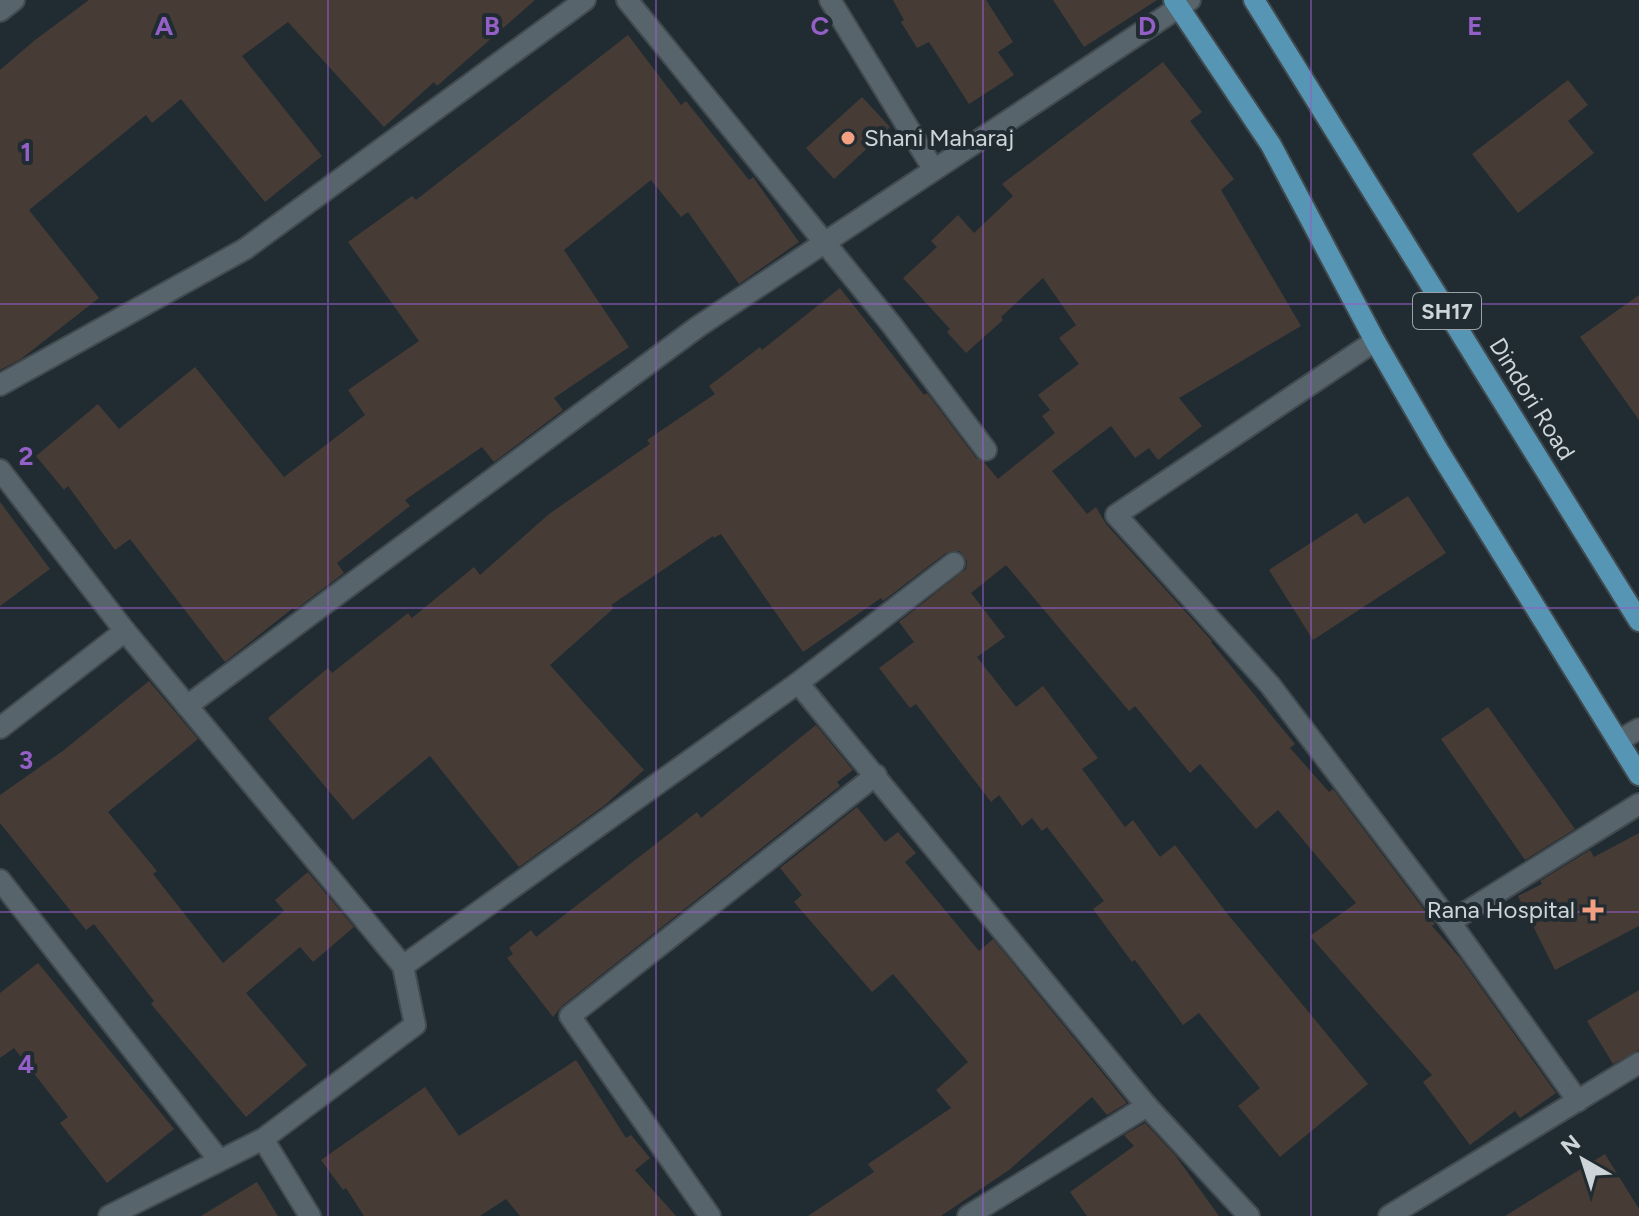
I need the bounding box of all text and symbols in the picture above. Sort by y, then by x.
text: A [155,10,174,42]
text: B [484,10,500,42]
text: C [811,10,830,42]
text: D [1138,10,1156,42]
text: E [1467,10,1483,42]
place label: Shani Maharaj [864,123,1014,152]
marker: Shani Maharaj [839,129,857,147]
text: 1 [21,136,31,168]
road number: SH17 [1413,293,1481,329]
street label: Dindori Road [1483,332,1581,465]
text: 2 [18,440,34,472]
text: 3 [19,744,33,776]
place label: Rana Hospital [1427,895,1575,924]
marker: Rana Hospital [1582,899,1604,921]
text: 4 [18,1048,34,1080]
north arrow [1543,1120,1623,1200]
text: N [1556,1129,1586,1161]

